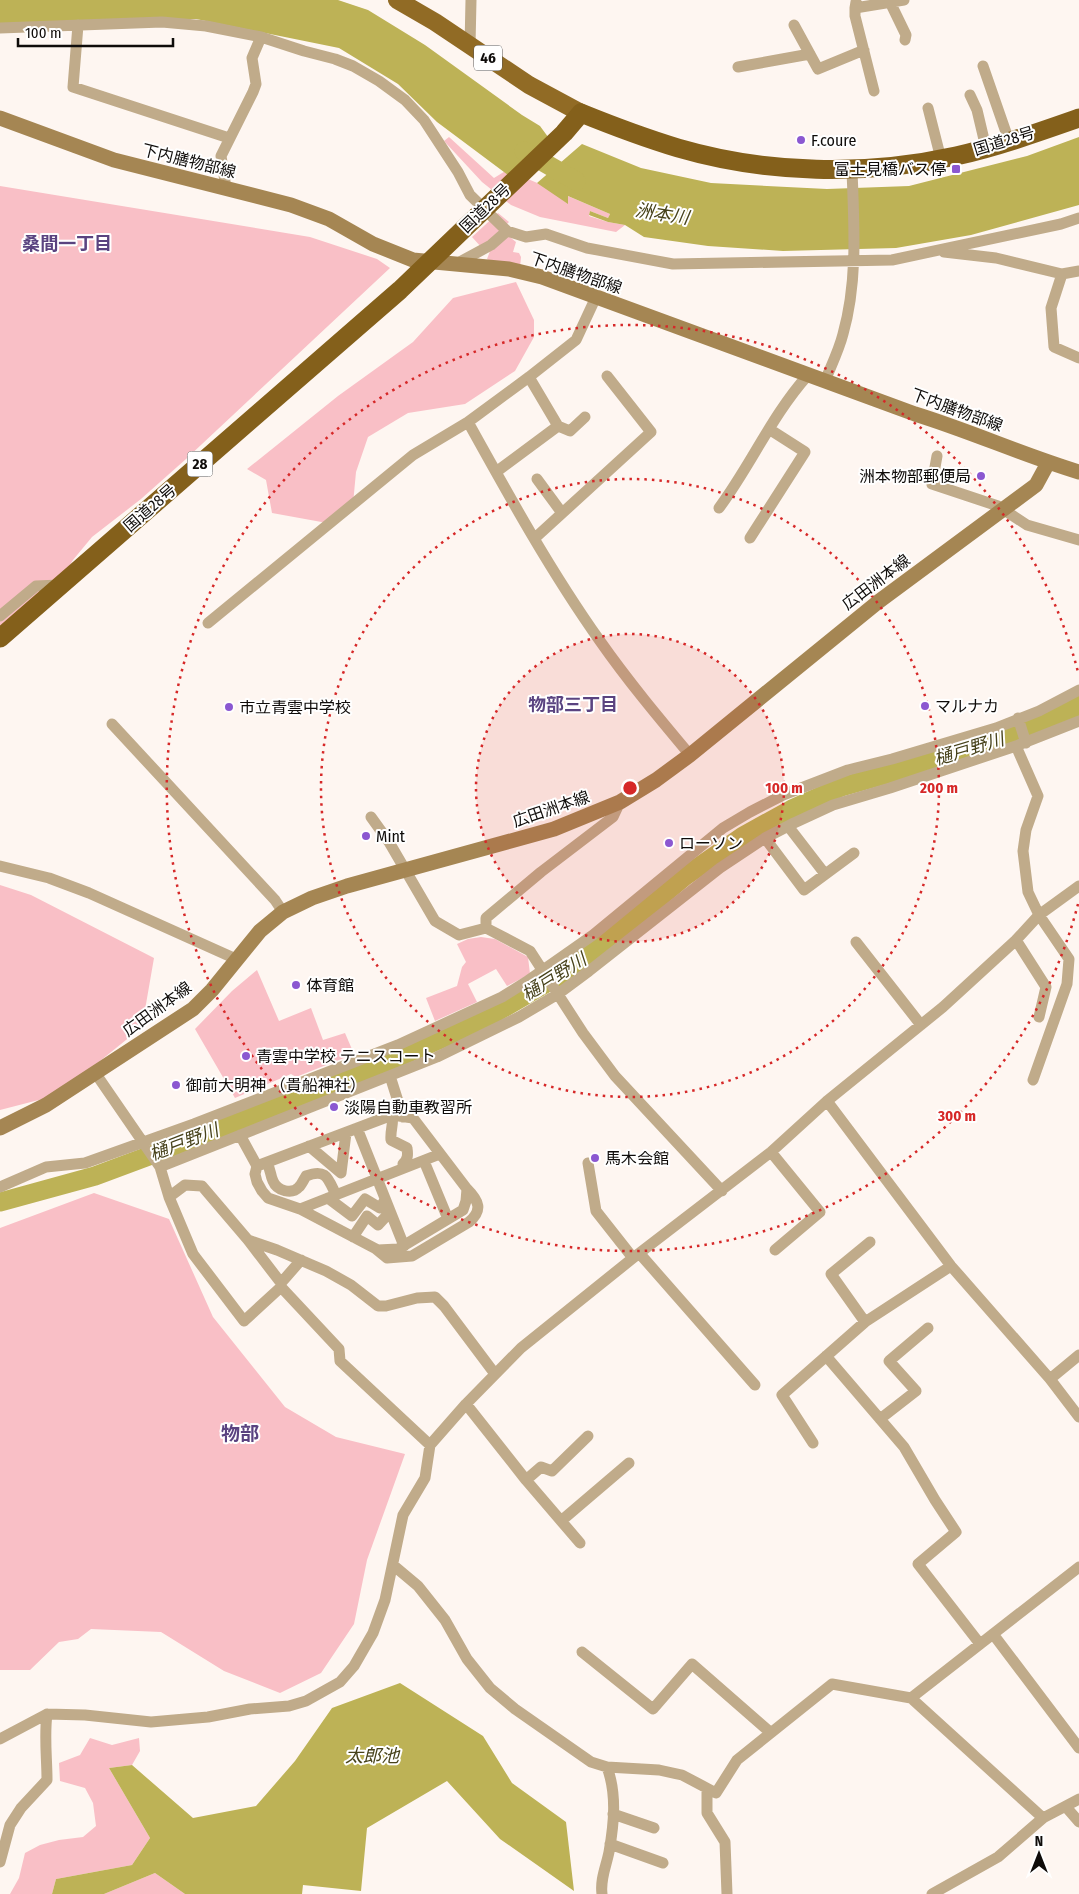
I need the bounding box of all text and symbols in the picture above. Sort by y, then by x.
scale bar [18,15,172,47]
text: 100 m [25,24,62,42]
road number: 46 [474,46,502,70]
street label: 国道28号 [971,123,1037,159]
place label: F.coure [811,131,856,150]
marker: F.coure [795,134,807,146]
street label: 下内膳物部線 [140,140,238,182]
place label: 富士見橋バス停 [834,160,946,179]
marker: 富士見橋バス停 [950,163,962,175]
street label: 国道28号 [456,179,514,237]
water label: 洲本川 [634,199,692,229]
district label: 桑間一丁目 [22,233,112,255]
street label: 下内膳物部線 [528,248,624,298]
street label: 下内膳物部線 [909,385,1005,435]
road number: 28 [188,452,212,476]
place label: 洲本物部郵便局 [859,467,971,486]
marker: 洲本物部郵便局 [975,470,987,482]
street label: 国道28号 [120,480,180,536]
street label: 広田洲本線 [838,550,914,614]
district label: 物部三丁目 [528,694,618,716]
place label: マルナカ [935,697,999,716]
place label: 市立青雲中学校 [239,698,351,717]
marker: マルナカ [919,700,931,712]
marker: 市立青雲中学校 [223,701,235,713]
water label: 樋戸野川 [931,727,1009,770]
centre of rings [621,779,639,797]
text: 100 m [765,779,803,797]
text: 200 m [919,779,958,797]
street label: 広田洲本線 [510,787,592,831]
place label: Mint [376,827,406,846]
marker: Mint [360,830,372,842]
place label: ローソン [679,834,743,853]
marker: ローソン [663,837,675,849]
water label: 樋戸野川 [518,948,592,1005]
place label: 体育館 [306,976,354,995]
street label: 広田洲本線 [119,978,195,1040]
marker: 体育館 [290,979,302,991]
place label: 青雲中学校 テニスコート [256,1047,436,1066]
marker: 青雲中学校 テニスコート [240,1050,252,1062]
place label: 御前大明神 （貴船神社） [186,1076,366,1095]
marker: 御前大明神 （貴船神社） [170,1079,182,1091]
place label: 淡陽自動車教習所 [344,1098,472,1117]
marker: 淡陽自動車教習所 [328,1101,340,1113]
text: 300 m [937,1107,976,1125]
water label: 樋戸野川 [146,1118,223,1165]
place label: 馬木会館 [605,1149,669,1168]
marker: 馬木会館 [589,1152,601,1164]
district label: 物部 [221,1422,259,1445]
water label: 太郎池 [345,1745,401,1767]
north arrow [1014,1829,1064,1879]
text: N [1035,1833,1043,1850]

